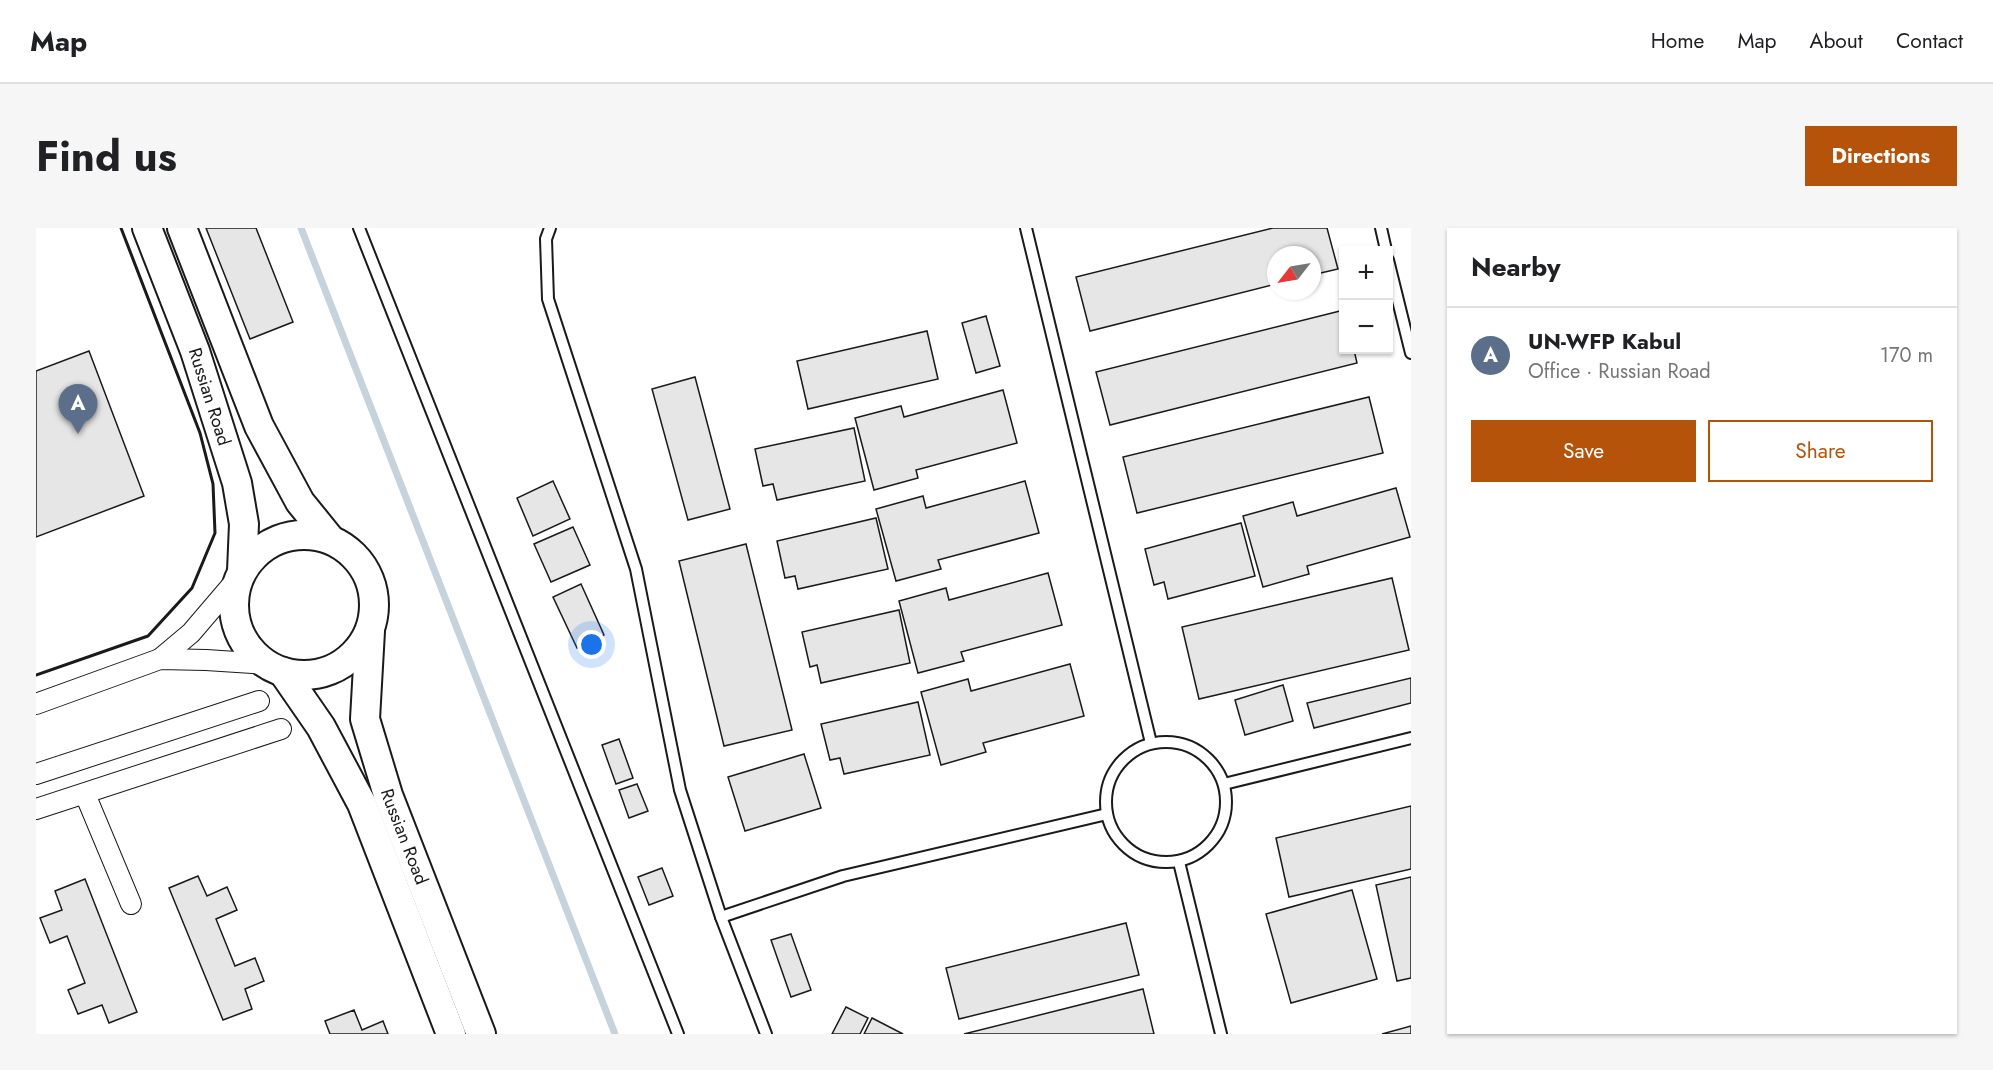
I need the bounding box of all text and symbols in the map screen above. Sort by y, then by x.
text: Map [30,21,87,62]
text: Home [1651,26,1704,56]
text: Map [1737,26,1777,56]
text: About [1810,26,1863,56]
text: Contact [1896,26,1963,56]
text: Find us [36,126,177,187]
button: Directions [1805,126,1957,186]
north arrow [1267,246,1321,300]
map controls [1339,246,1393,354]
button: + [1339,246,1393,300]
text: Nearby [1471,248,1560,286]
button: − [1339,300,1393,354]
text: UN-WFP Kabul [1528,325,1681,357]
text: A [1483,341,1498,370]
text: 170 m [1880,341,1933,370]
street label: Russian Road [182,345,237,449]
text: Office · Russian Road [1528,357,1711,386]
pin: A [58,384,98,434]
button: Save [1471,420,1696,482]
button: Share [1708,420,1933,482]
your location [577,630,606,659]
street label: Russian Road [374,785,435,888]

